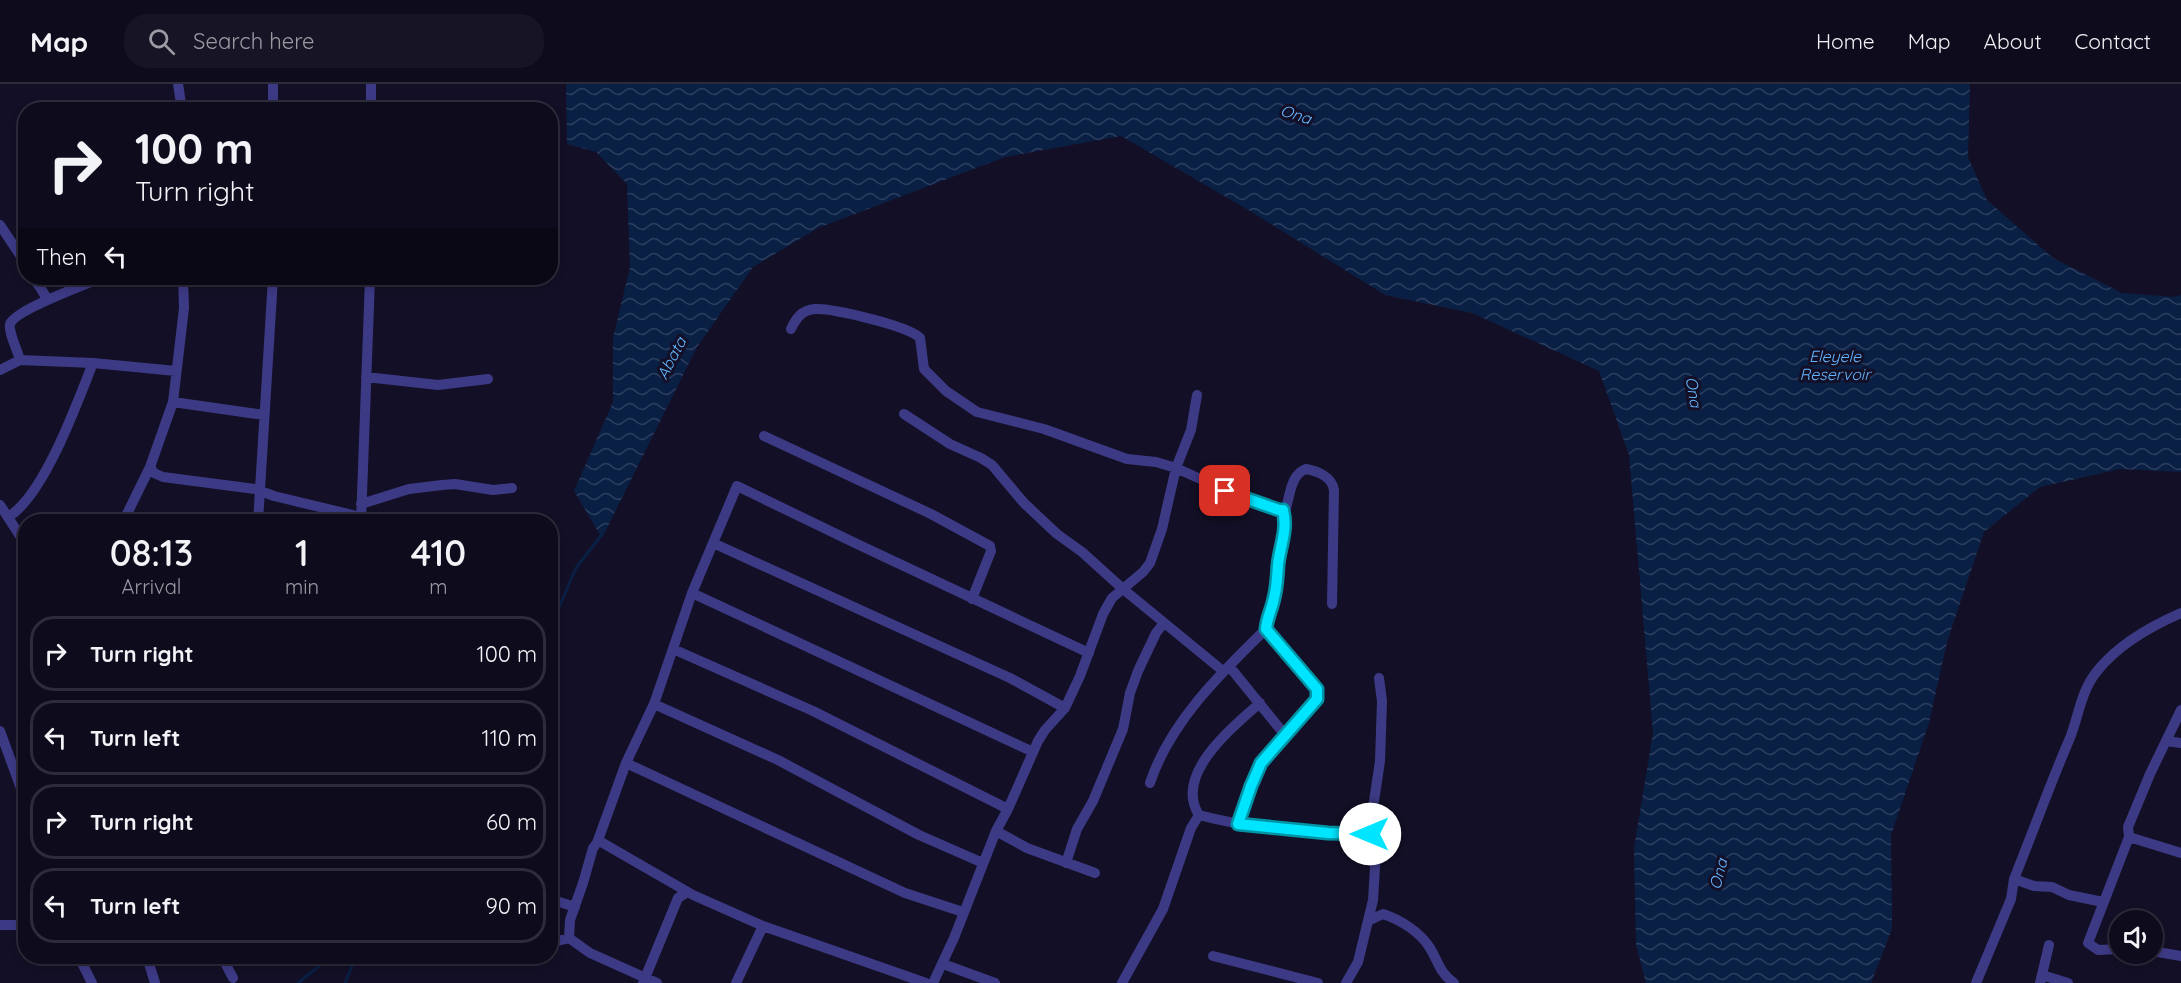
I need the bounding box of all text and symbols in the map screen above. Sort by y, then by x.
search box [124,14,544,68]
text: Map [30,24,88,59]
icon: search [145,25,178,58]
text: Search here [193,27,315,55]
text: Home [1816,28,1875,54]
text: Map [1908,28,1951,54]
text: About [1984,28,2042,54]
text: Contact [2075,28,2151,54]
water label: Ona [1278,100,1315,129]
text: 100 m [135,122,253,175]
icon: right [36,126,114,204]
text: Turn right [135,174,254,208]
icon: left [99,240,132,273]
text: Then [36,243,87,271]
water label: Abata [652,332,691,383]
water label: Eleyele Reservoir [1800,346,1872,384]
water label: Ona [1681,375,1707,410]
pin [1199,465,1250,516]
icon: arrive [1208,474,1241,507]
text: 08:13 [110,530,193,575]
text: 1 [295,530,309,575]
text: 410 [411,530,466,575]
text: Arrival [122,574,181,599]
text: min [285,574,319,599]
text: m [429,574,448,599]
icon: right [39,637,72,670]
text: Turn right [90,640,194,668]
text: 100 m [477,640,537,668]
icon: left [39,721,72,754]
text: Turn left [90,724,180,752]
text: 110 m [482,724,537,752]
position arrow [1338,802,1402,866]
icon: right [39,805,72,838]
text: Turn right [90,808,194,836]
text: 60 m [486,808,537,836]
water label: Ona [1705,855,1732,892]
icon: left [39,889,72,922]
text: Turn left [90,892,180,920]
text: 90 m [486,892,537,920]
map controls [2109,910,2163,964]
button: sound [2109,910,2163,964]

